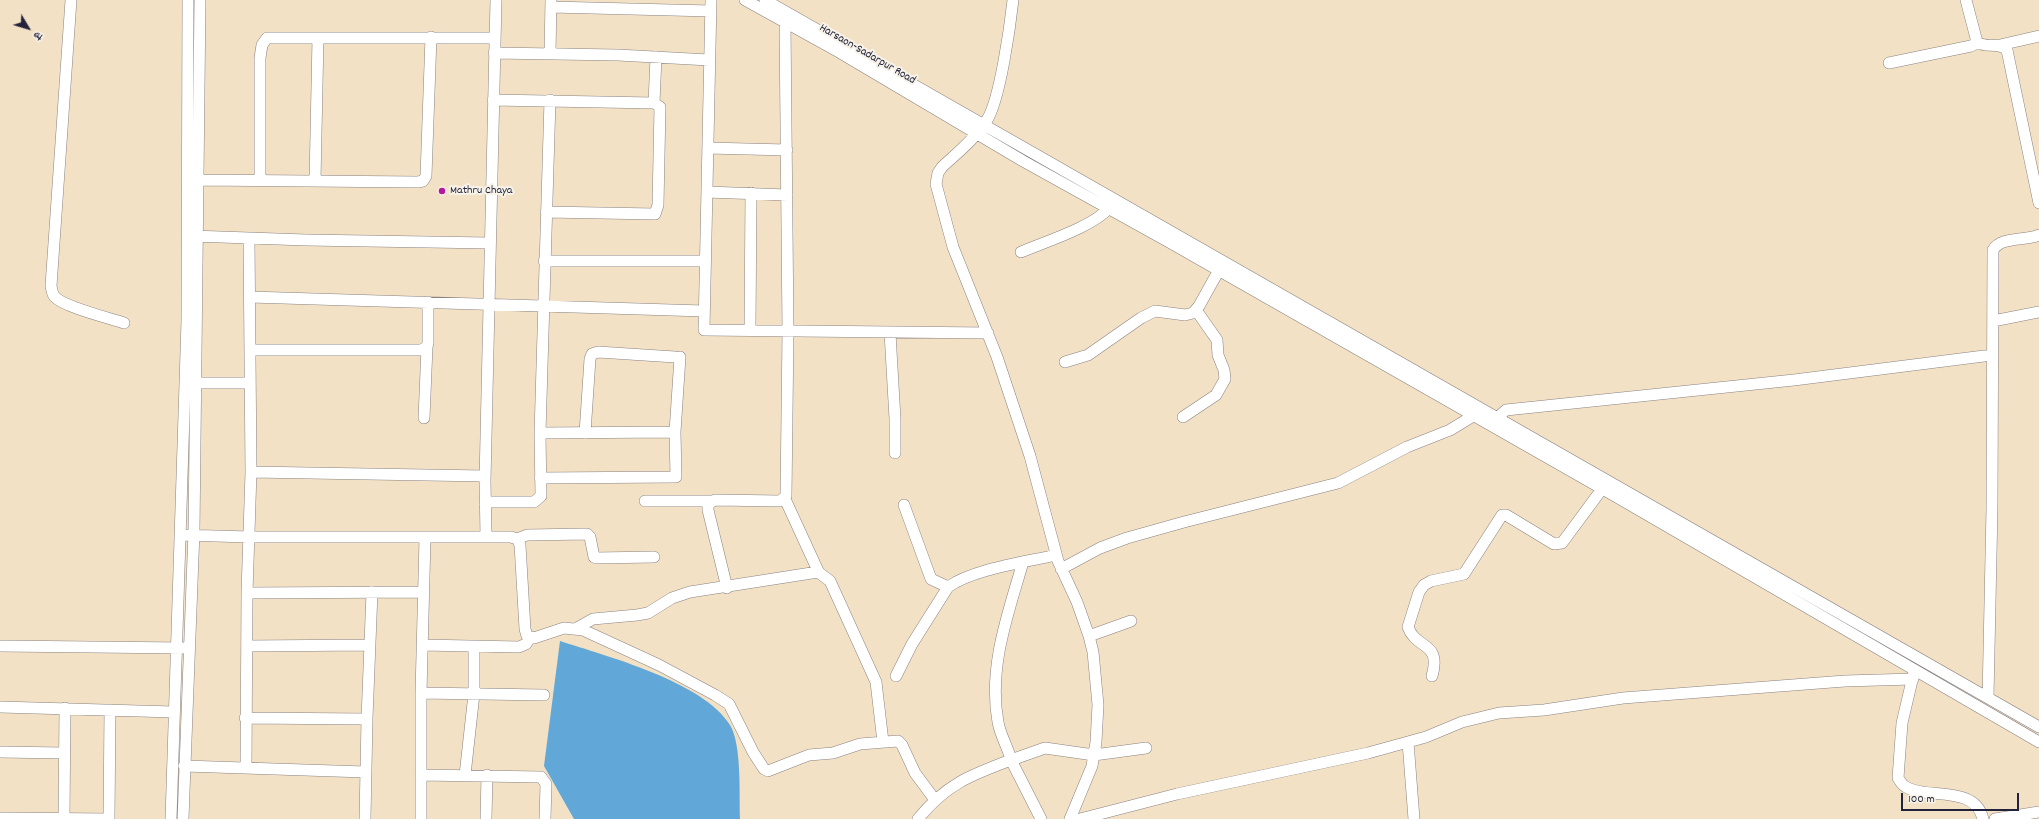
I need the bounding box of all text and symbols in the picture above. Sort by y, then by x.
north arrow [8,8,48,48]
street label: Harsaon-Sadarpur Road [816,22,918,88]
text: उ [29,28,46,43]
place label: Mathru Chaya [450,184,512,198]
marker: Mathru Chaya [437,186,447,196]
scale bar [1903,785,2021,811]
text: 100 m [1908,791,1935,808]

